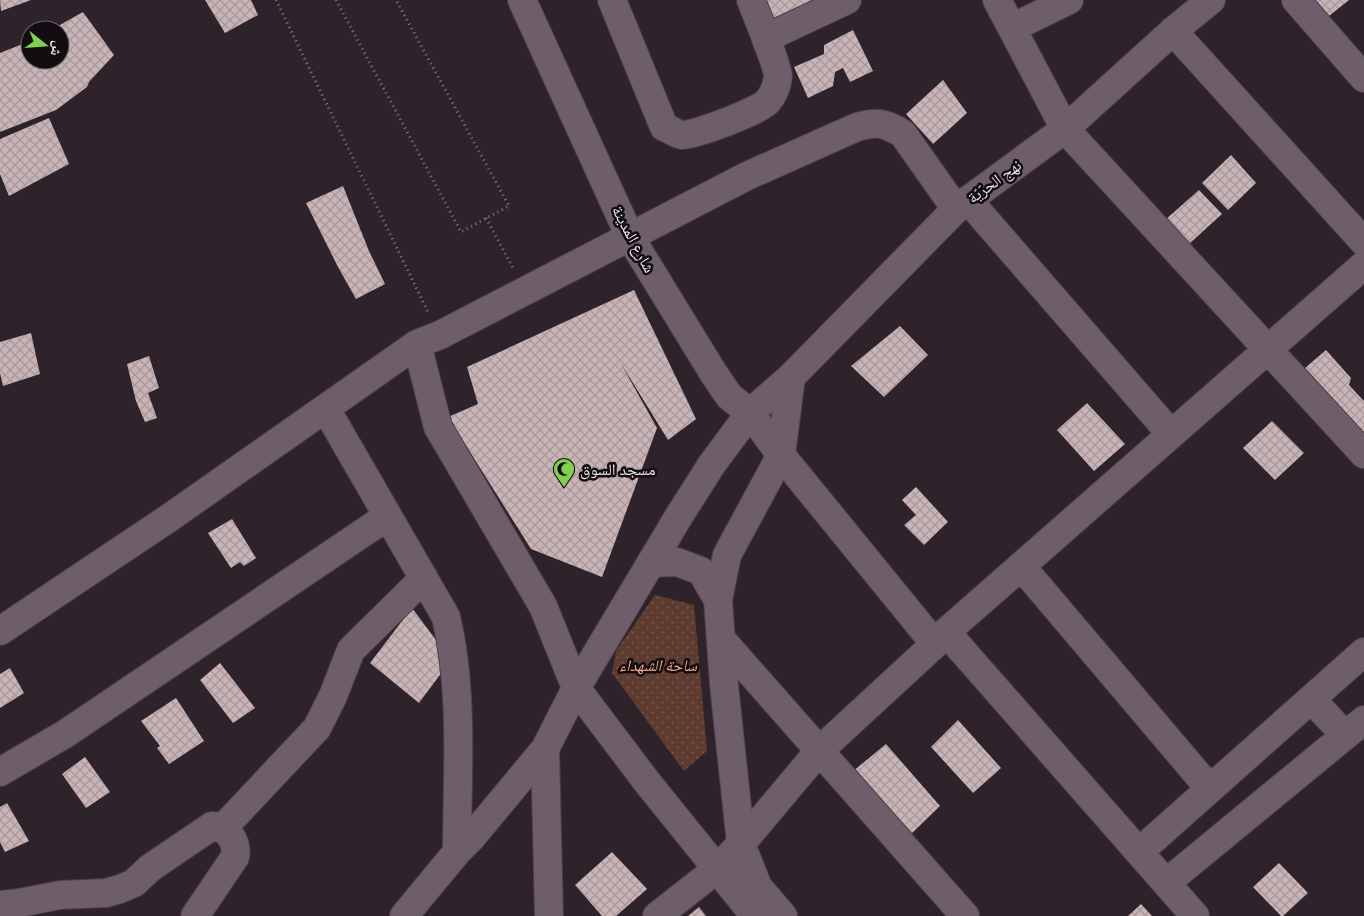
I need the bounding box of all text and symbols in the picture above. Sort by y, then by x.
north arrow [20,20,70,70]
text: ش [46,39,69,59]
street label: نهج الحرّيّة [962,154,1026,208]
street label: شارع المدينة [607,202,661,276]
mosque icon: مسجد السوق [552,457,576,488]
place label: مسجد السوق [580,458,656,480]
park label: ساحة الشهداء [619,654,697,676]

